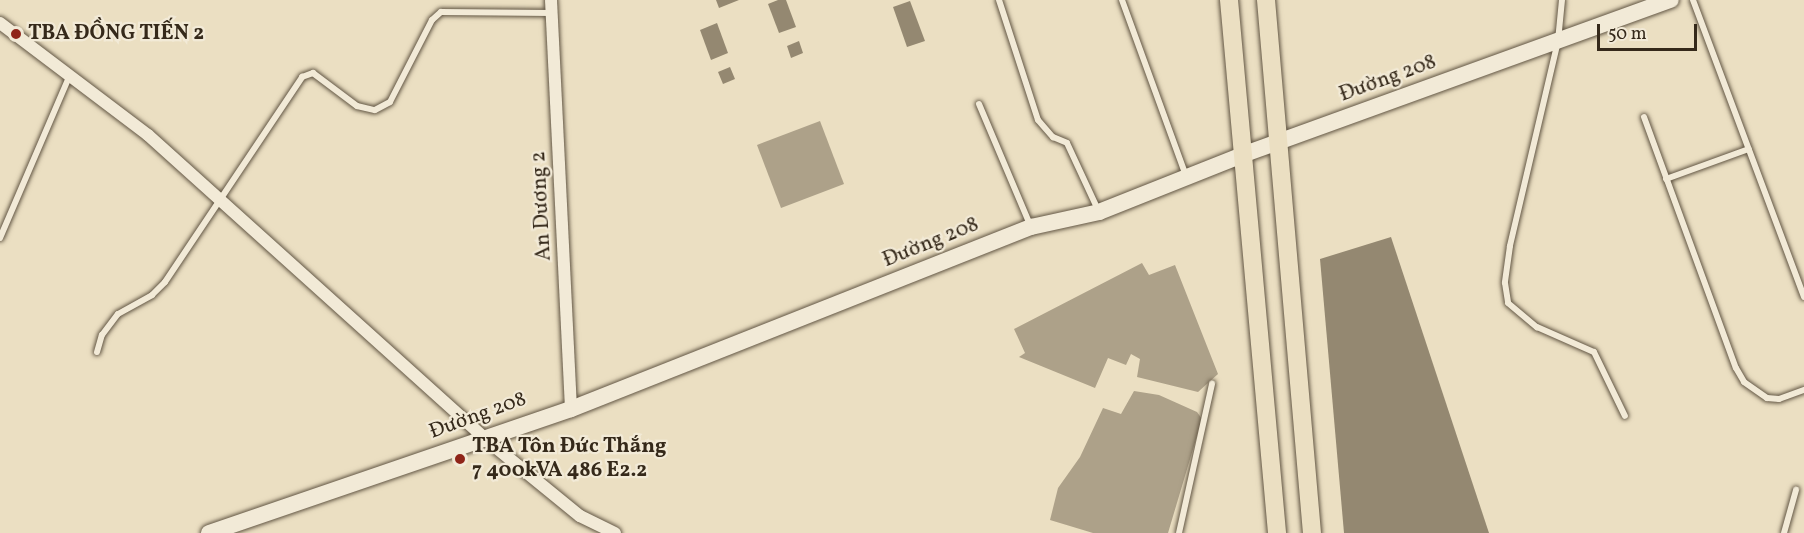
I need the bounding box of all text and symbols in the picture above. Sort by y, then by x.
scale bar [1600,12,1700,50]
place label: TBA ĐỒNG TIẾN 2 [28,21,204,47]
text: 50 m [1608,22,1647,47]
marker: TBA ĐỒNG TIẾN 2 [9,27,23,41]
street label: Đường 208 [1336,50,1440,108]
street label: An Dương 2 [527,151,557,261]
street label: Đường 208 [879,212,983,274]
street label: Đường 208 [426,387,530,445]
place label: TBA Tôn Đức Thắng 7 400kVA 486 E2.2 [472,434,667,484]
marker: TBA Tôn Đức Thắng 7 400kVA 486 E2.2 [453,452,467,466]

